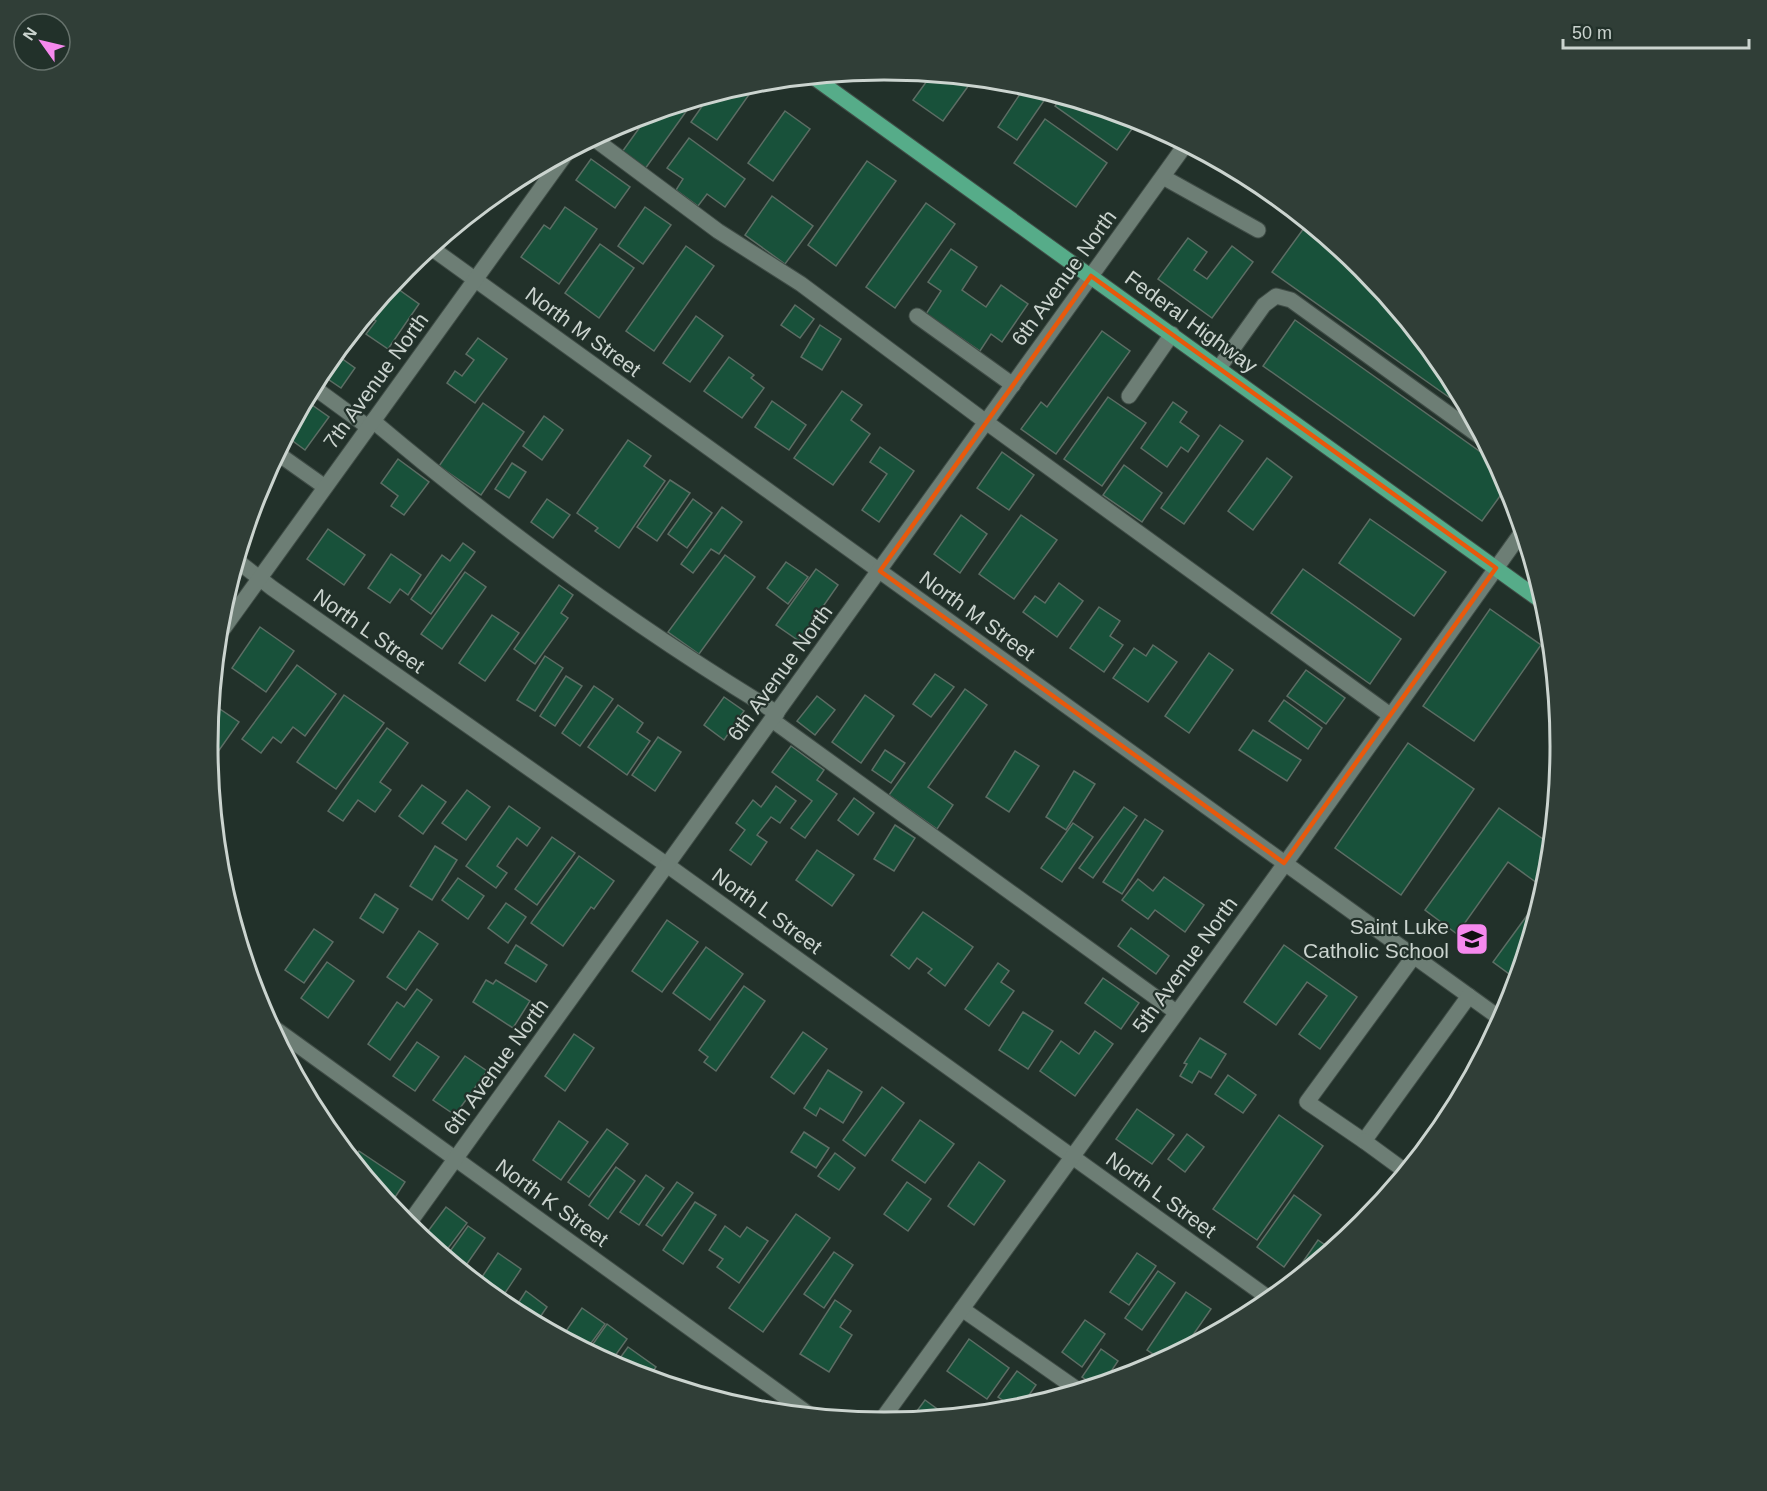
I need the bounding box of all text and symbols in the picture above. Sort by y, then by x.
north arrow [12,12,72,72]
scale bar [1563,12,1749,50]
text: 50 m [1572,23,1612,43]
text: N [20,24,40,43]
street label: 6th Avenue North [1007,205,1120,350]
street label: Federal Highway [1121,266,1262,378]
street label: North M Street [521,282,645,381]
street label: 7th Avenue North [319,308,432,453]
street label: North M Street [915,566,1039,665]
street label: North L Street [309,584,429,677]
street label: 6th Avenue North [723,600,836,745]
street label: North L Street [708,863,827,958]
street label: 5th Avenue North [1128,892,1241,1037]
place label: Saint Luke Catholic School [1303,915,1449,962]
school or university icon: Saint Luke Catholic School [1454,921,1490,957]
street label: 6th Avenue North [439,994,552,1139]
street label: North L Street [1102,1147,1221,1242]
street label: North K Street [492,1154,613,1251]

